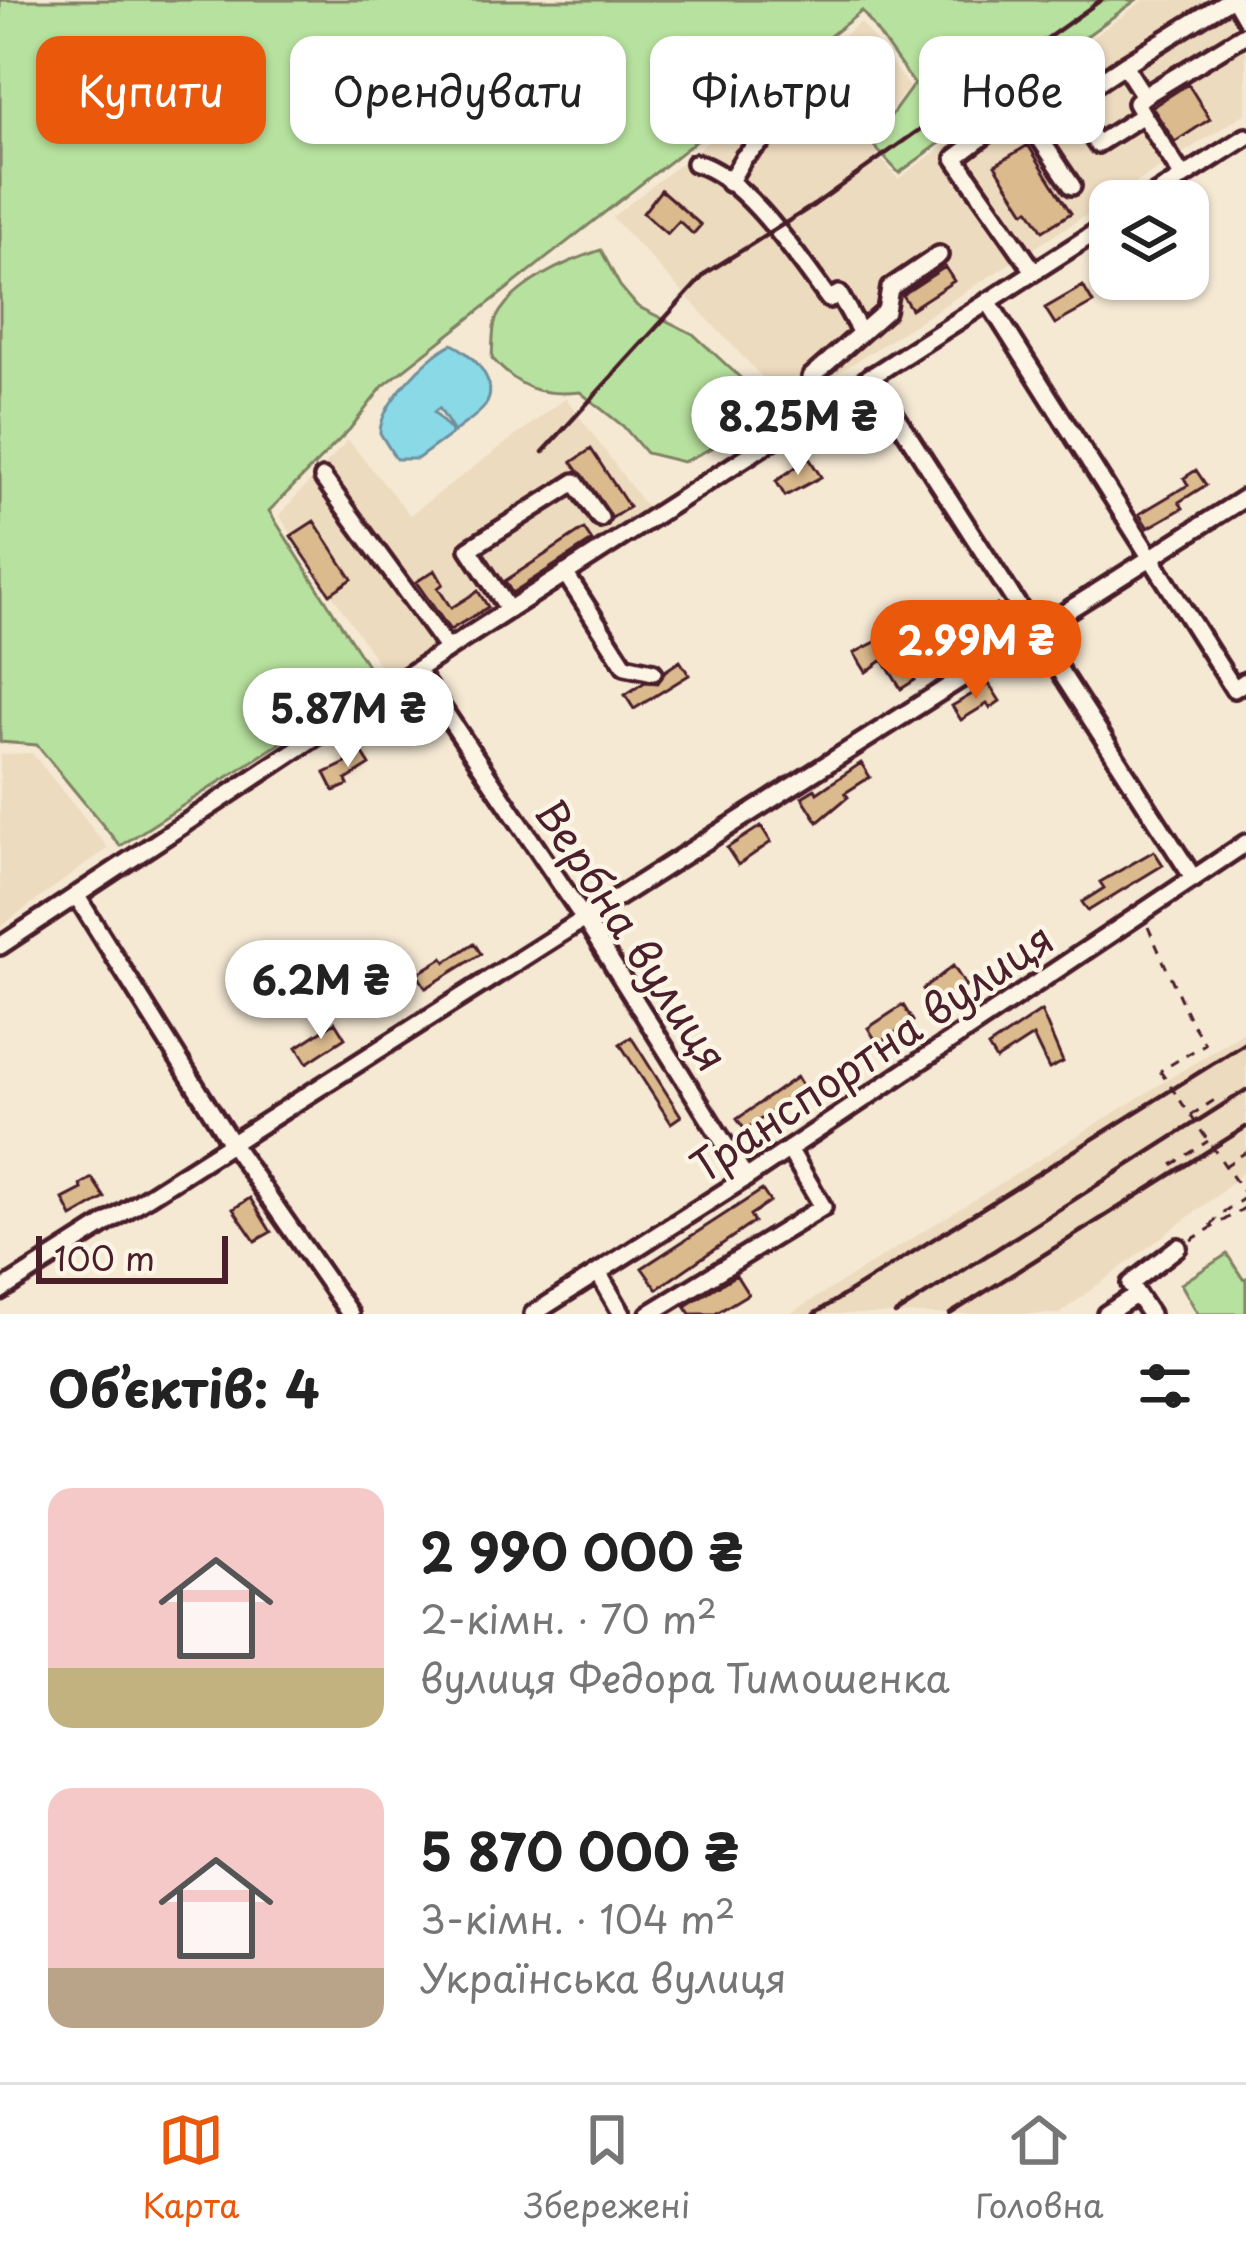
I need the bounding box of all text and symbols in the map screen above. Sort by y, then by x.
chip: Купити [36,36,266,144]
chip: Орендувати [290,36,626,144]
chip: Фільтри [650,36,895,144]
chip: Нове [919,36,1105,144]
map controls [1089,180,1209,300]
button: layers [1089,180,1209,300]
pin: 8.25M ₴ [687,376,909,478]
text: 8.25M ₴ [718,385,878,444]
pin: 2.99M ₴ [865,600,1087,702]
text: 2.99M ₴ [897,609,1055,668]
pin: 5.87M ₴ [237,668,459,770]
text: 5.87M ₴ [270,677,426,736]
street label: Вербна вулиця [521,785,745,1083]
street label: Транспортна вулиця [677,906,1065,1196]
pin: 6.2M ₴ [223,940,419,1042]
text: 6.2M ₴ [252,949,390,1008]
scale bar [36,1230,228,1283]
text: 100 m [54,1232,155,1282]
text: Об’єктів: 4 [48,1348,320,1425]
icon: filters [1132,1353,1198,1419]
text: 2 990 000 ₴ [420,1511,743,1588]
icon: home [144,1536,288,1680]
text: 2-кімн. · 70 m² [420,1588,717,1647]
text: вулиця Федора Тимошенка [420,1647,950,1706]
text: 5 870 000 ₴ [420,1811,739,1888]
icon: home [144,1836,288,1980]
text: 3-кімн. · 104 m² [420,1888,735,1947]
text: Українська вулиця [420,1947,786,2006]
tab: Карта [142,2107,239,2229]
tab: Збережені [524,2107,690,2229]
tab: Головна [975,2107,1104,2229]

